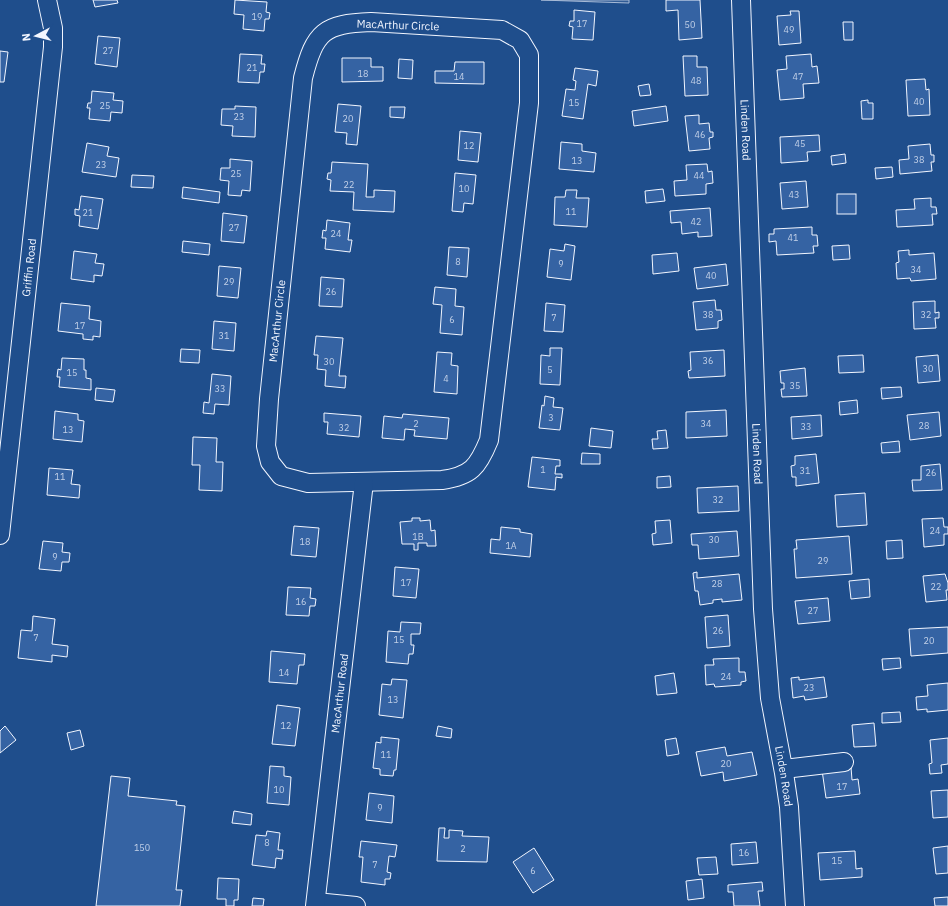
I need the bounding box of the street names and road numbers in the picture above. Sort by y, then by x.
street label: MacArthur Circle [356,17,440,33]
street label: Linden Road [738,99,754,161]
street label: Griffin Road [19,238,39,297]
street label: MacArthur Circle [266,279,288,363]
street label: Linden Road [749,423,765,484]
street label: MacArthur Road [328,653,351,734]
street label: Linden Road [772,745,796,807]

